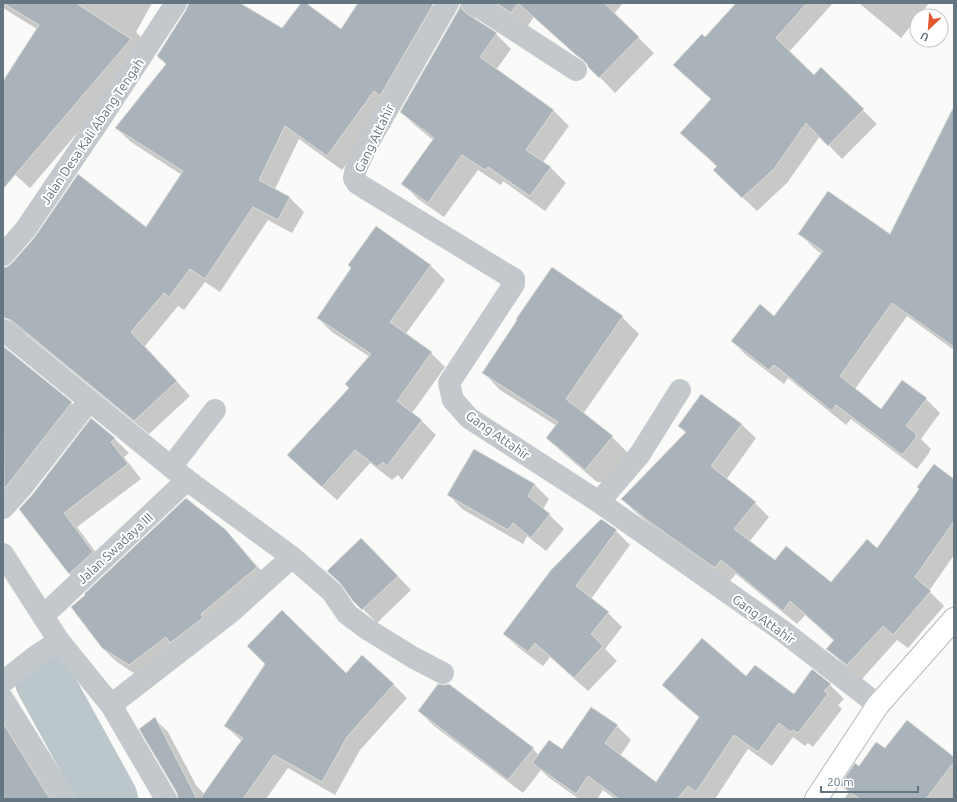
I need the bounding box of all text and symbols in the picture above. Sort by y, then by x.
north arrow [909,8,949,48]
text: U [919,30,931,44]
street label: Jalan Desa Kali Abang Tengah [38,55,146,207]
street label: Gang Attahir [351,102,397,174]
street label: Gang Attahir [464,408,532,462]
street label: Jalan Swadaya III [75,510,155,586]
street label: Gang Attahir [730,592,798,646]
scale bar [821,768,918,794]
text: 20 m [827,775,854,788]

